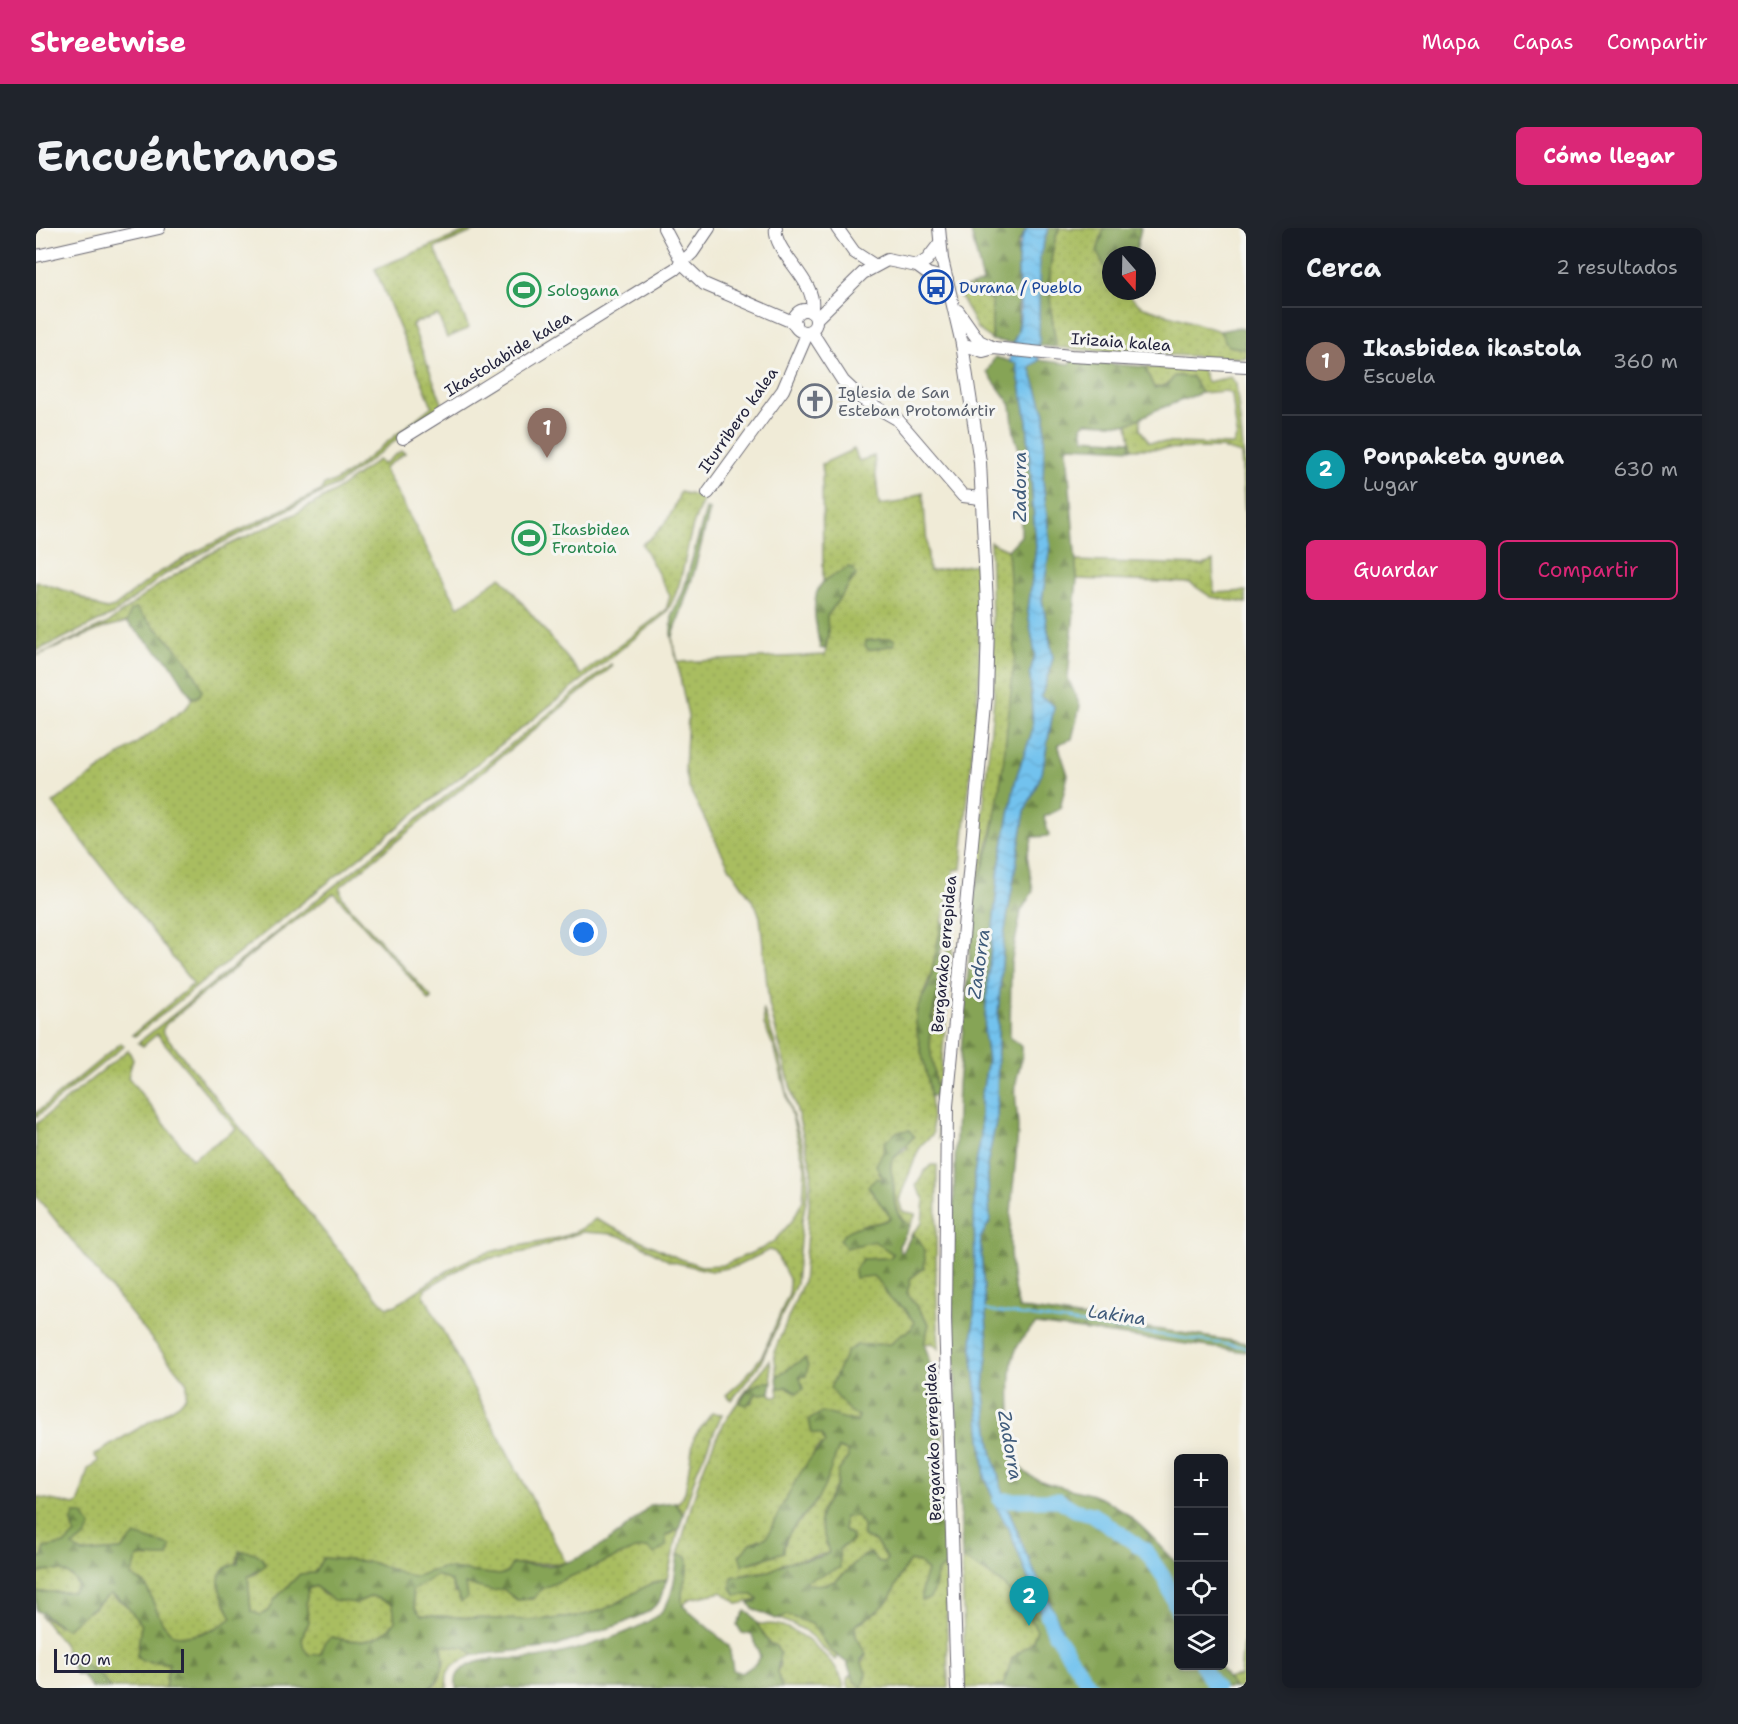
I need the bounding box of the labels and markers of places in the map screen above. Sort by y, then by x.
bus stop icon: Durana / Pueblo [918,269,954,305]
sports icon: Sologana [506,272,542,308]
place label: Durana / Pueblo [959,277,1082,298]
place label: Sologana [547,280,619,301]
place label: Iglesia de San Esteban Protomártir [838,382,996,421]
church icon: Iglesia de San Esteban Protomártir [797,383,833,419]
pin: 1 [528,408,566,458]
place label: Ikasbidea Frontoia [552,519,629,558]
sports icon: Ikasbidea Frontoia [511,520,547,556]
pin: 2 [1010,1576,1048,1626]

